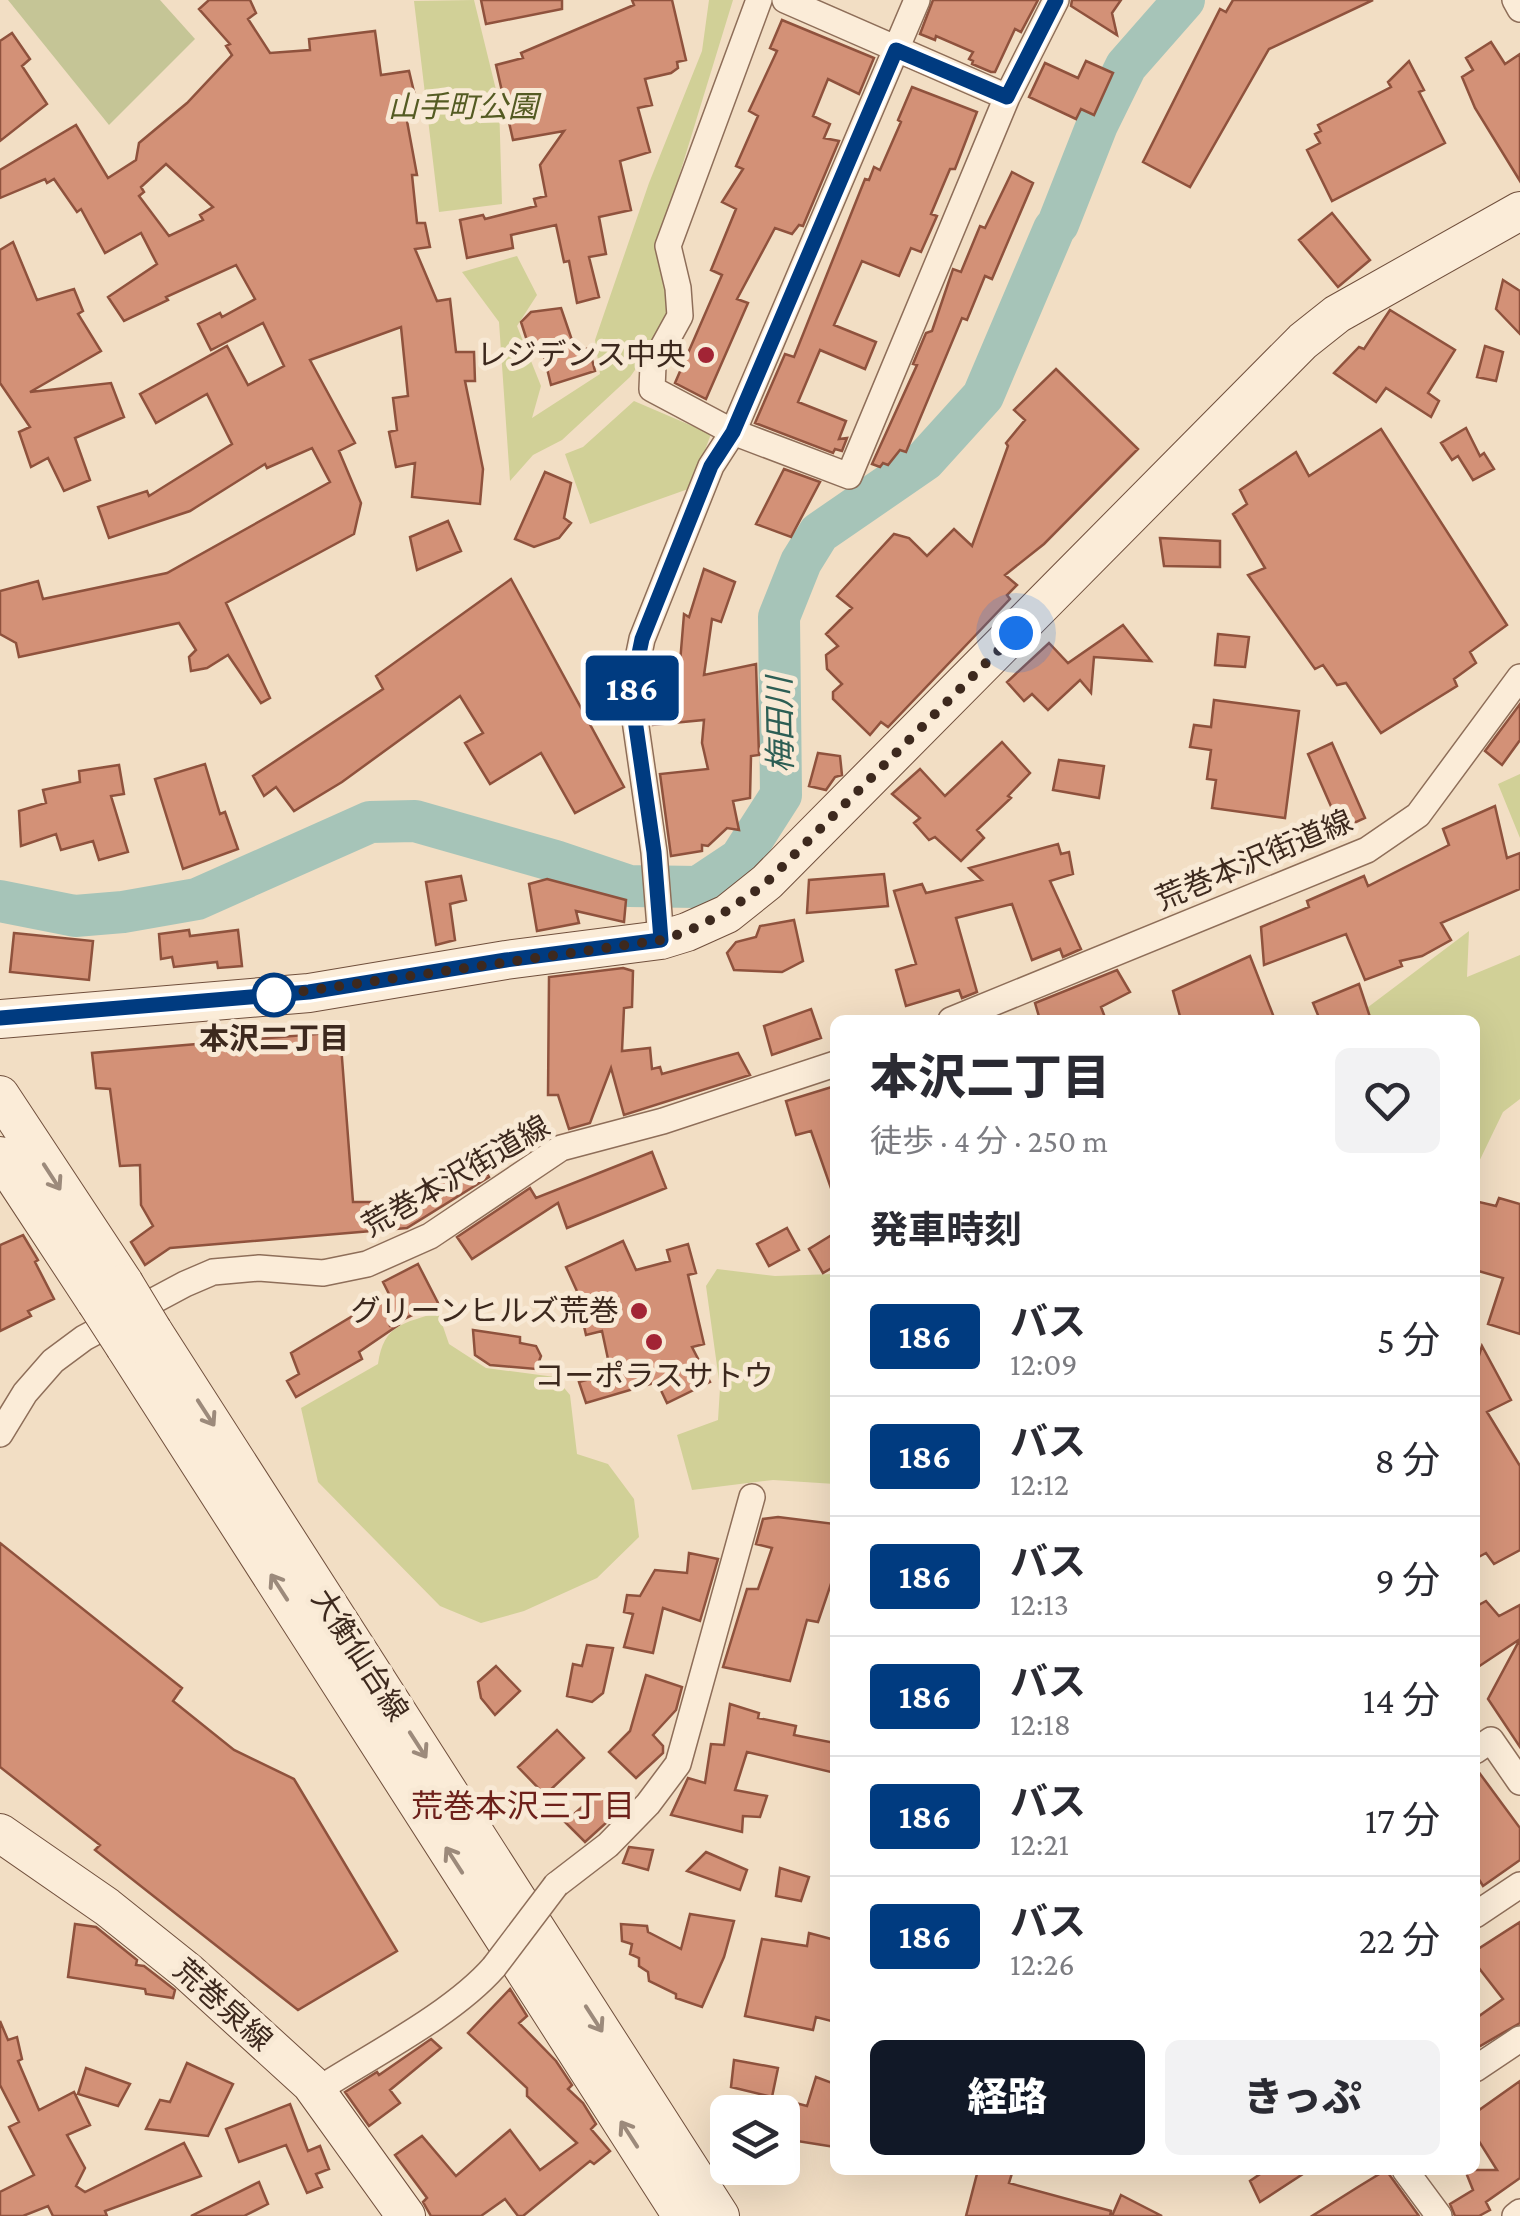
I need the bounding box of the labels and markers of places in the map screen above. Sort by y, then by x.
place label: レジデンス中央 [477,338,686,371]
marker: レジデンス中央 [695,344,717,366]
marker: 本沢二丁目 [253,974,295,1016]
place label: 本沢二丁目 [199,1022,349,1055]
place label: グリーンヒルズ荒巻 [351,1294,619,1327]
marker: グリーンヒルズ荒巻 [628,1300,650,1322]
marker: コーポラスサトウ [643,1331,665,1353]
place label: コーポラスサトウ [534,1359,774,1392]

